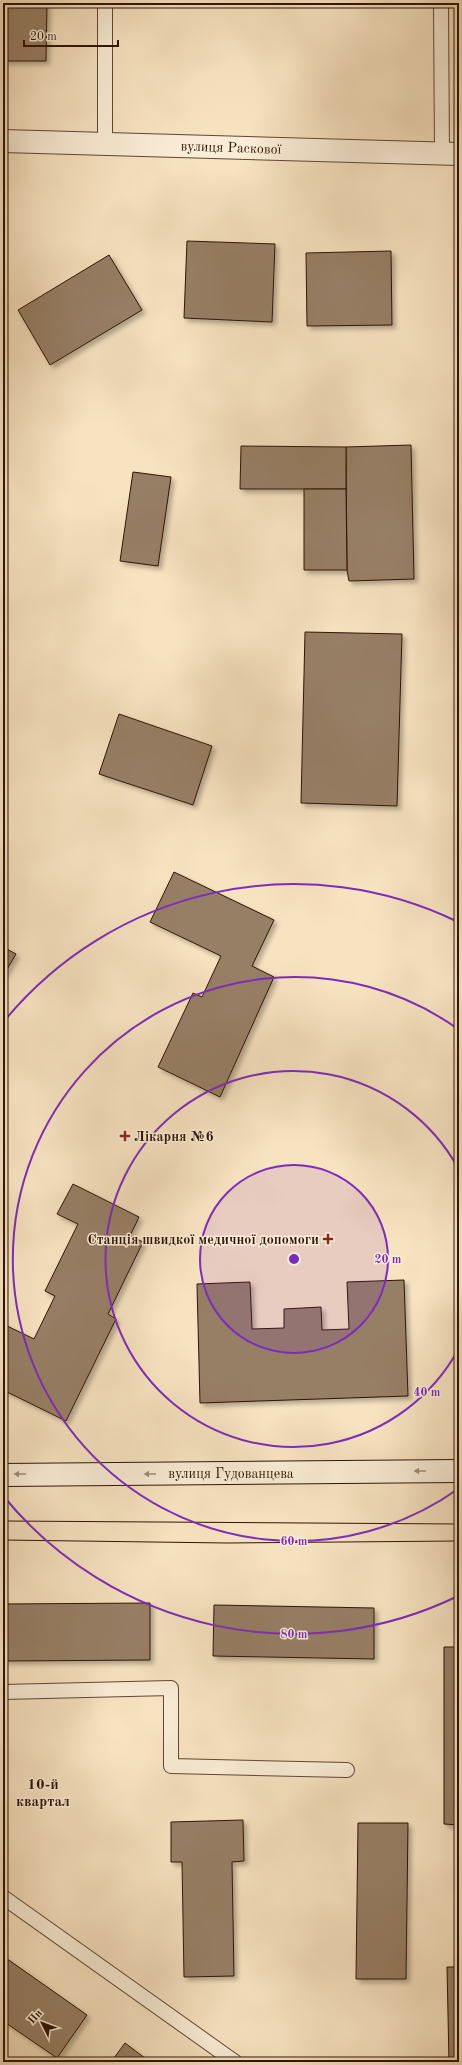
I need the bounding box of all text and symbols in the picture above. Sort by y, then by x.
scale bar [24,22,118,48]
text: 20 m [30,31,57,43]
street label: вулиця Раскової [180,139,282,157]
marker: Лікарня №6 [119,1130,131,1142]
place label: Лікарня №6 [134,1130,214,1144]
place label: Станція швидкої медичної допомоги [88,1233,319,1247]
marker: Станція швидкої медичної допомоги [322,1233,334,1245]
centre of rings [287,1252,301,1266]
text: 20 m [375,1254,402,1266]
text: 40 m [414,1387,441,1399]
street label: вулиця Гудованцева [168,1467,294,1481]
one-way arrow [413,1468,426,1474]
one-way arrow [144,1470,156,1477]
one-way arrow [13,1471,26,1477]
text: 60 m [281,1536,308,1548]
text: 80 m [281,1629,308,1641]
district label: 10-й квартал [16,1778,70,1810]
north arrow [22,2003,62,2043]
text: Пн [27,2008,45,2027]

